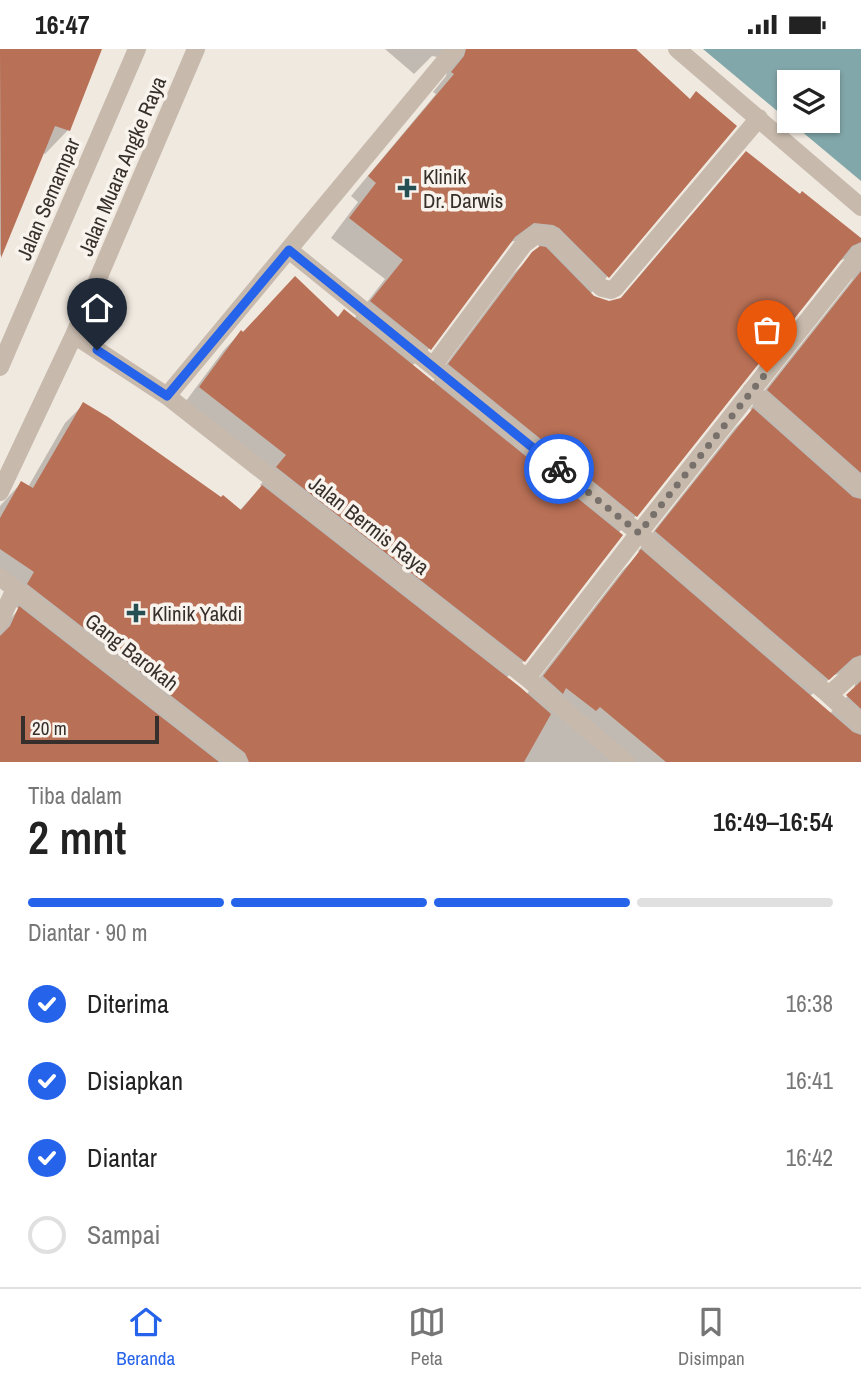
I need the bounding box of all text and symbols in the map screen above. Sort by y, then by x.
text: 16:47 [35,7,90,42]
map controls [777,70,840,133]
button: layers [777,70,840,133]
street label: Jalan Muara Angke Raya [71,71,173,260]
street label: Jalan Semampar [9,133,87,265]
place label: Klinik Dr. Darwis [423,162,503,215]
marker: Klinik Dr. Darwis [397,178,417,198]
pin [67,278,127,350]
icon: home [78,289,116,327]
pin [737,300,797,372]
icon: bag [748,311,786,349]
courier [524,434,594,504]
icon: bike [540,450,578,488]
street label: Jalan Bermis Raya [303,469,436,581]
place label: Klinik Yakdi [152,599,242,628]
marker: Klinik Yakdi [126,603,146,623]
street label: Gang Barokah [79,606,185,698]
scale bar [21,713,159,745]
text: 20 m [32,715,67,741]
text: Tiba dalam [28,780,122,811]
text: 16:49–16:54 [713,804,833,839]
text: 2 mnt [28,806,127,868]
text: Diantar · 90 m [28,917,148,948]
icon: check [28,985,66,1023]
text: Diterima [87,986,169,1021]
text: 16:38 [786,988,833,1019]
icon: check [28,1062,66,1100]
text: Disiapkan [87,1063,183,1098]
text: 16:41 [786,1065,833,1096]
icon: check [28,1139,66,1177]
text: Diantar [87,1140,157,1175]
text: 16:42 [786,1142,833,1173]
text: Sampai [87,1217,160,1252]
tab: Beranda [116,1303,175,1371]
tab: Peta [408,1303,446,1371]
tab: Disimpan [678,1303,745,1371]

